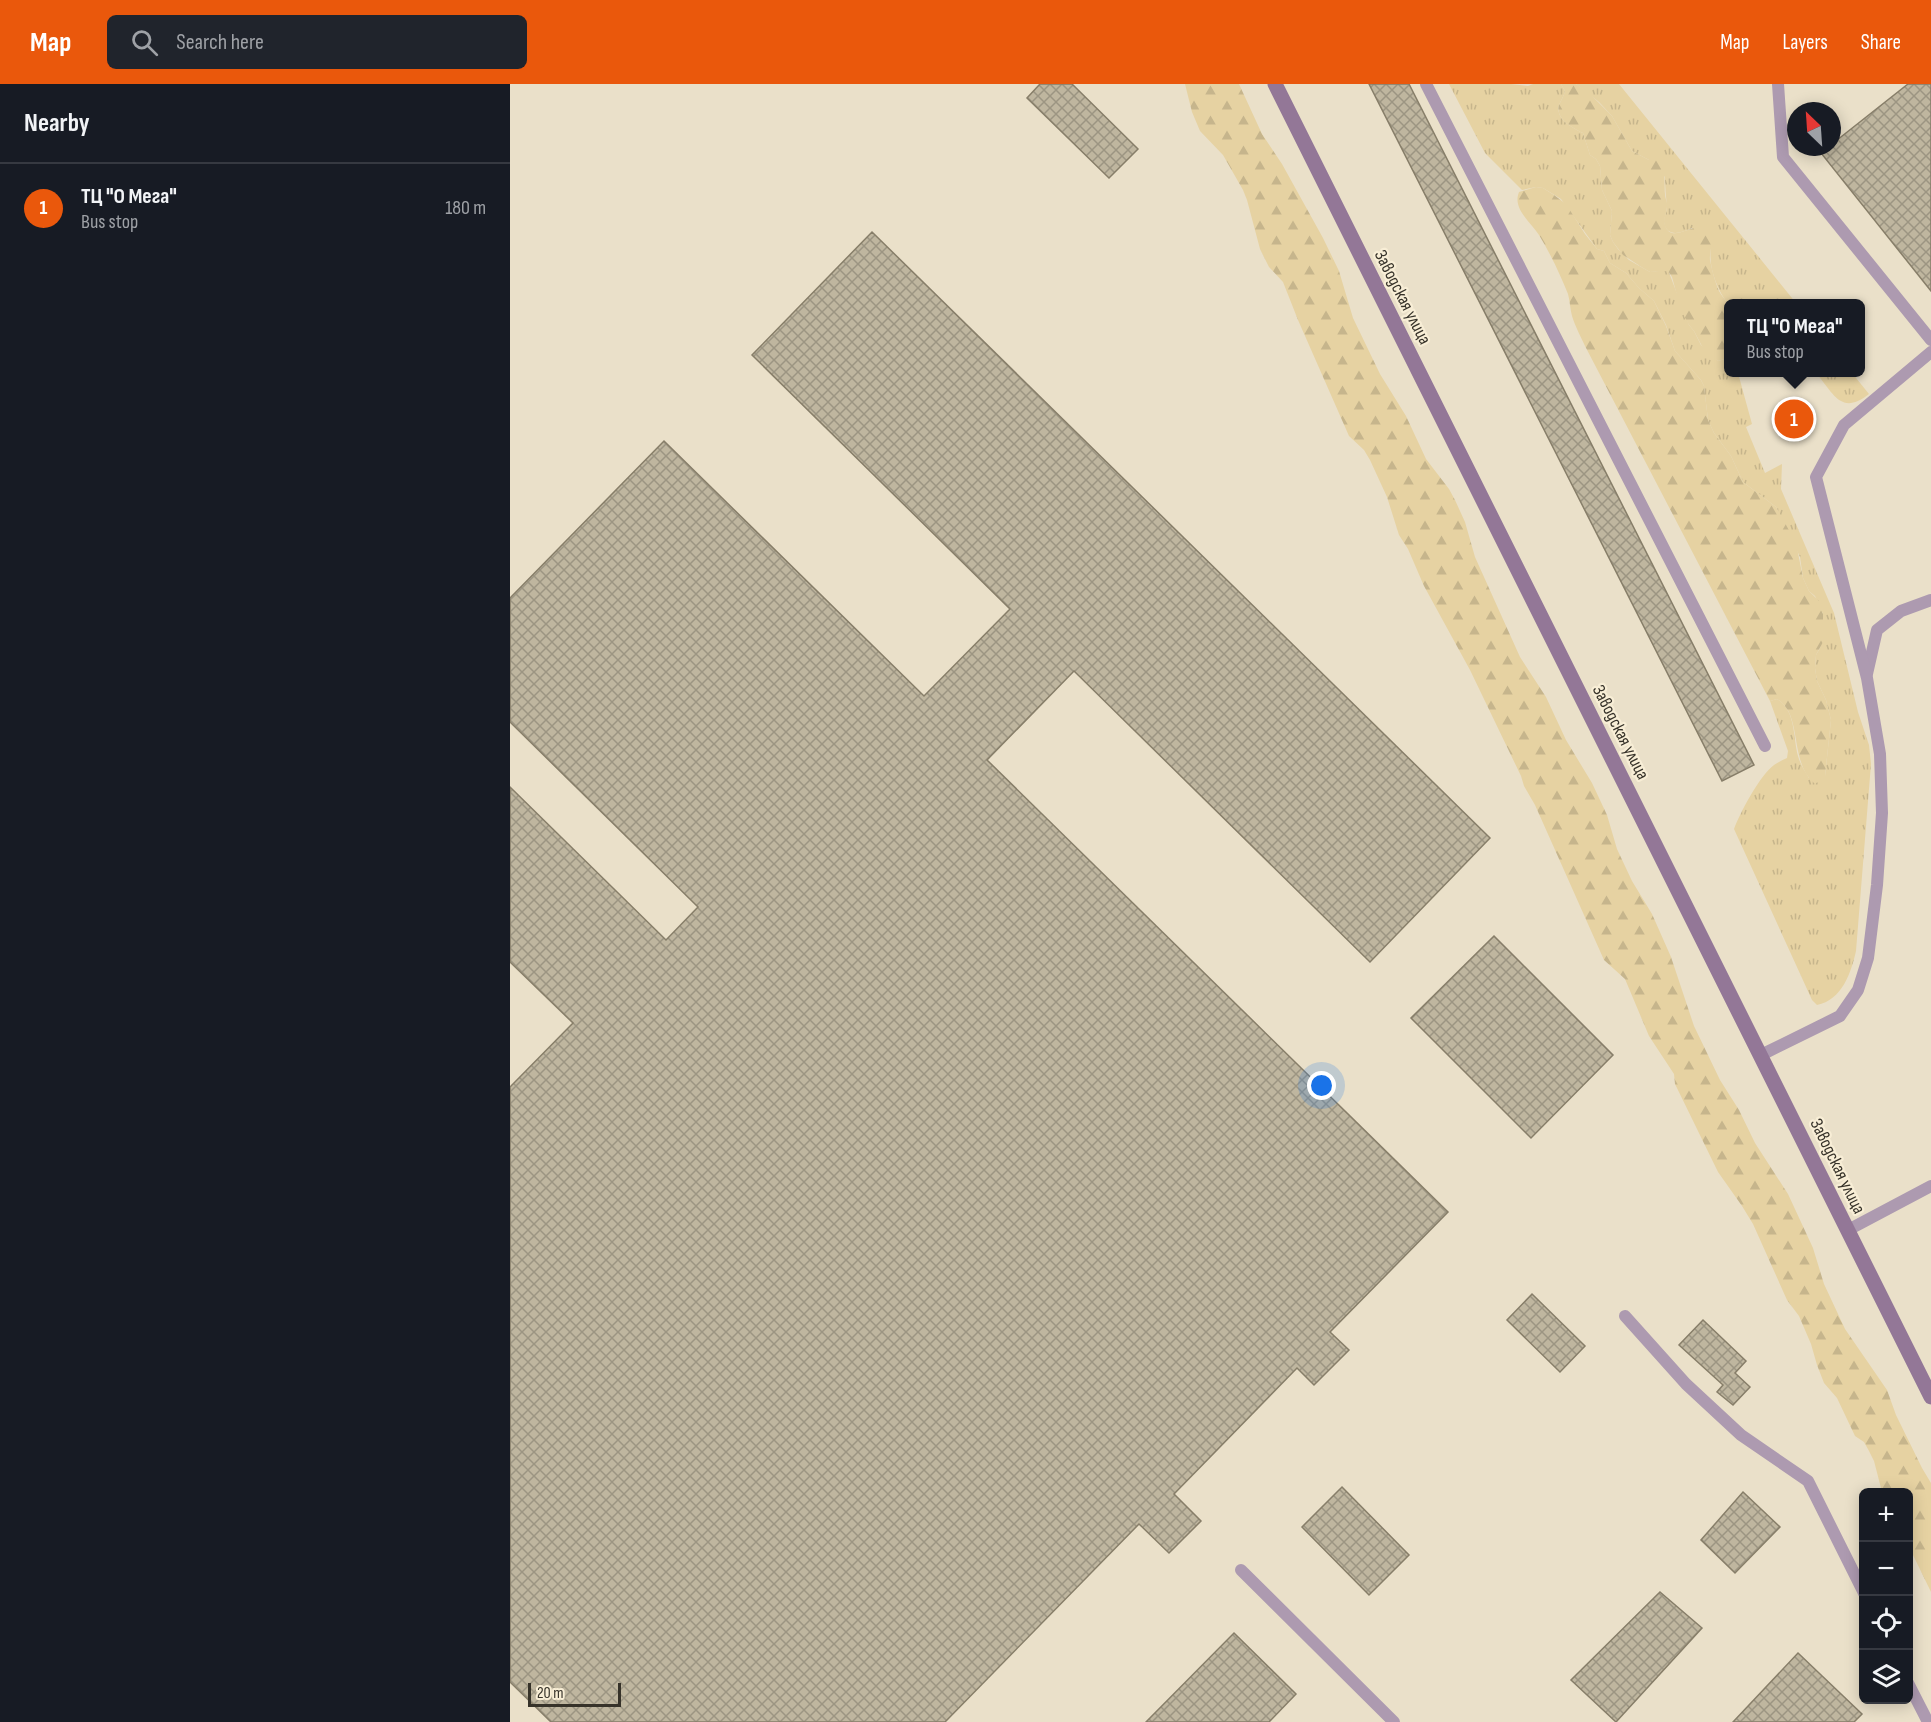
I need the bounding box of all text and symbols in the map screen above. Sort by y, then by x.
search box [107,15,527,69]
text: Map [30,26,71,59]
icon: search [128,26,161,59]
text: Search here [176,29,264,56]
text: Map [1720,30,1749,55]
text: Layers [1782,30,1828,55]
text: Share [1861,30,1901,55]
north arrow [1787,102,1841,156]
text: Nearby [24,108,90,139]
text: ТЦ "О Мега" [81,183,177,210]
text: 1 [40,196,47,220]
text: 180 m [445,196,486,220]
text: Bus stop [81,210,138,234]
street label: Заводская улица [1370,247,1435,348]
popup [1724,299,1865,377]
text: ТЦ "О Мега" [1747,313,1842,340]
text: Bus stop [1747,340,1804,364]
pin: 1 [1774,396,1814,442]
street label: Заводская улица [1588,682,1653,783]
your location [1307,1071,1336,1100]
street label: Заводская улица [1806,1115,1870,1217]
map controls [1859,1488,1913,1704]
button: + [1859,1488,1913,1542]
button: − [1859,1542,1913,1596]
button: locate [1859,1596,1913,1650]
button: layers [1859,1650,1913,1704]
scale bar [528,1680,621,1708]
text: 20 m [537,1684,564,1703]

